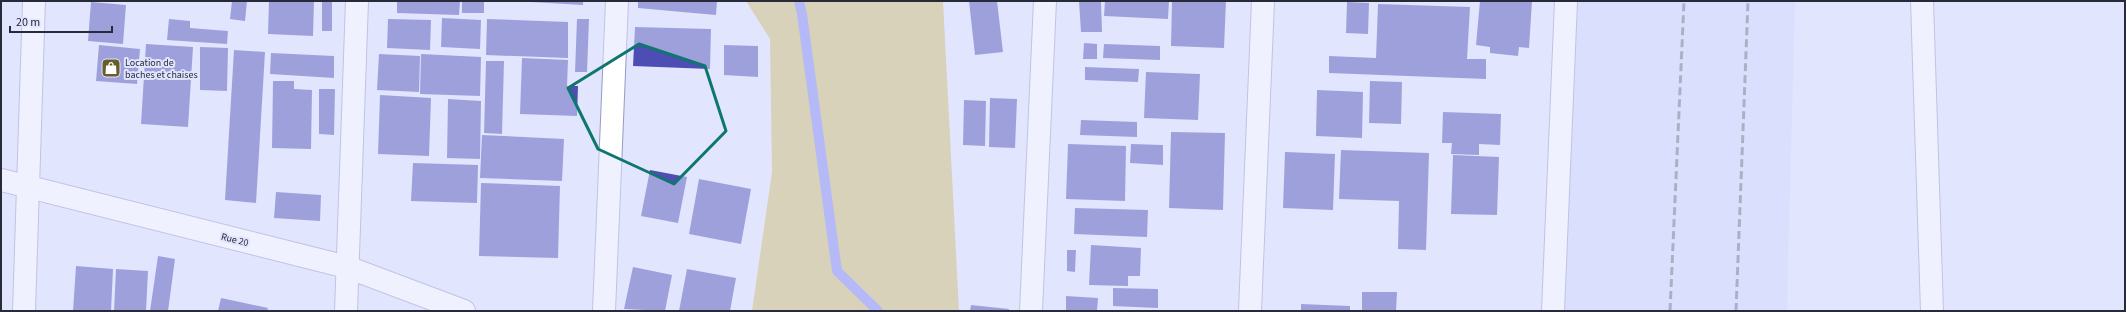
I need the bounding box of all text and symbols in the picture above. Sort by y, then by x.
scale bar [10,8,112,34]
text: 20 m [16,14,40,31]
place label: Location de baches et chaises [125,56,198,82]
shop icon: Location de baches et chaises [100,57,122,79]
street label: Rue 20 [219,230,250,250]

